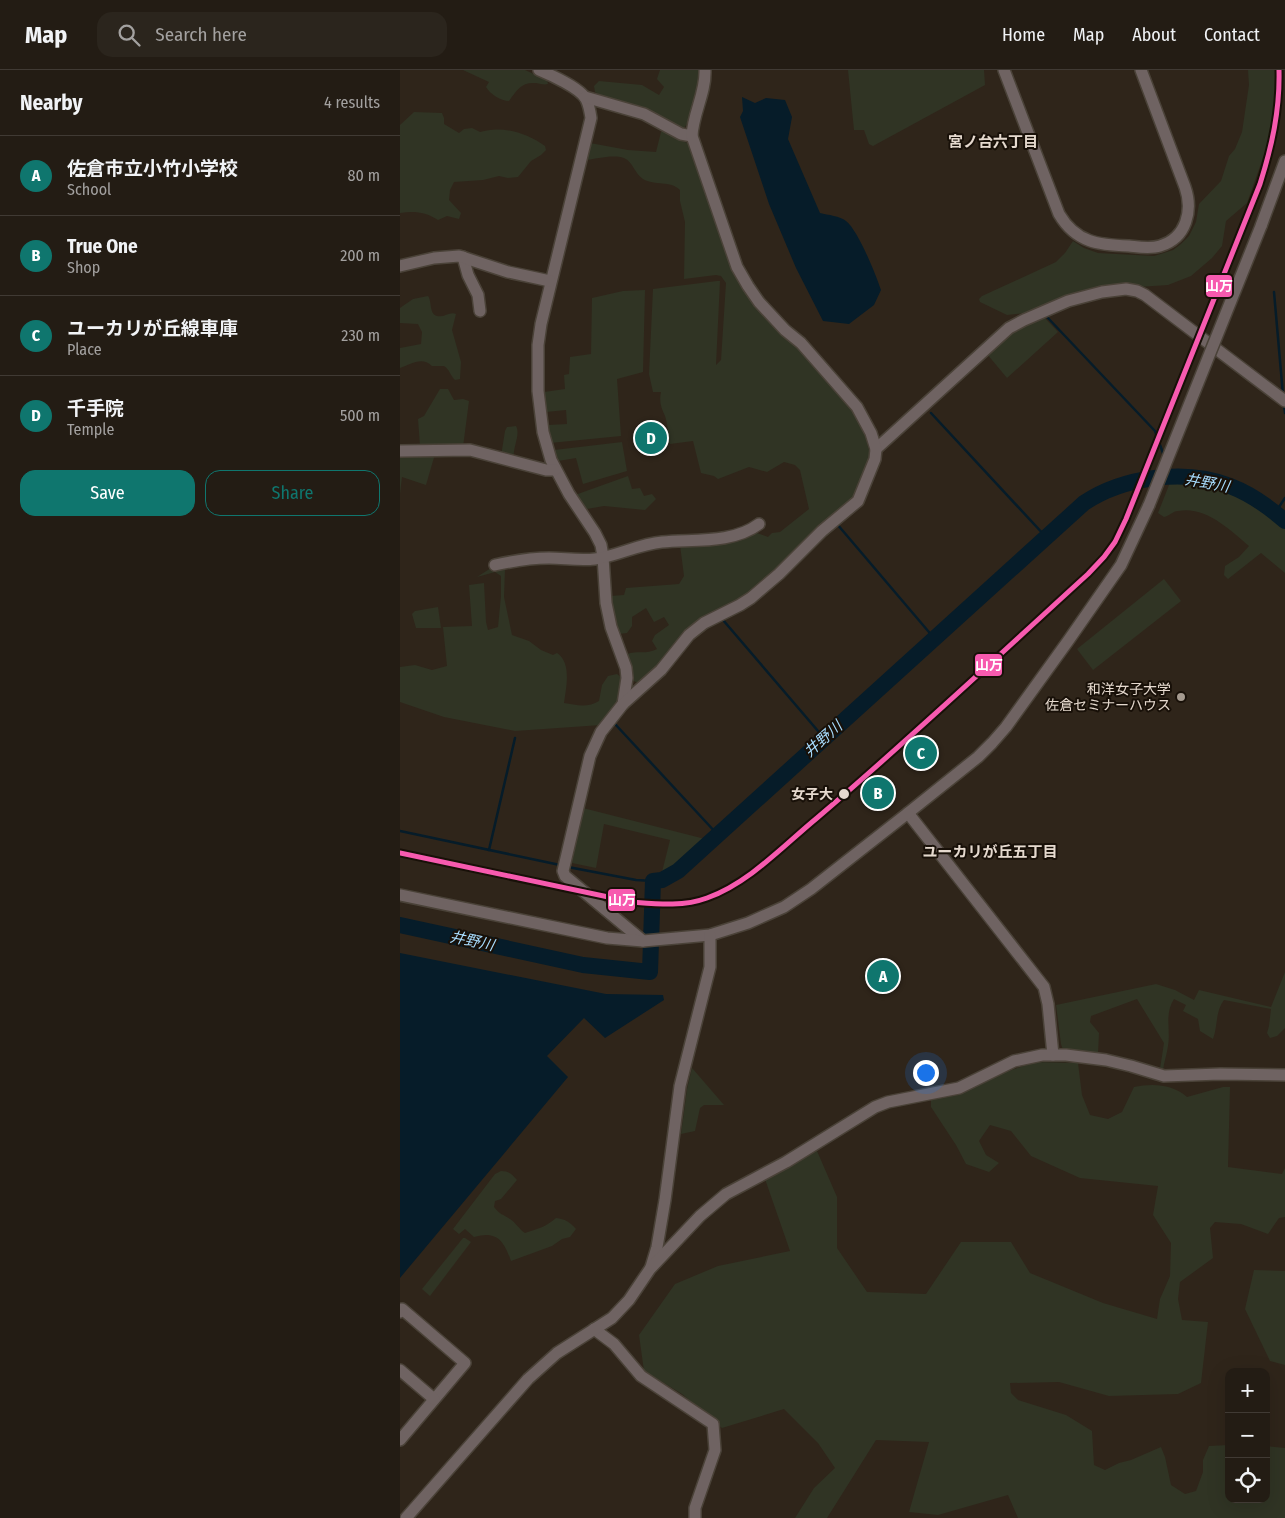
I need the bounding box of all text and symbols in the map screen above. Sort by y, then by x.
search box [97,12,447,57]
text: Map [25,21,67,49]
icon: search [115,21,143,49]
text: Search here [155,23,247,46]
text: Home [1002,24,1045,46]
text: Map [1073,24,1104,46]
text: About [1132,24,1176,46]
text: Contact [1204,24,1260,46]
text: Nearby [20,90,82,116]
text: 4 results [324,93,380,112]
district label: 宮ノ台六丁目 [948,133,1038,151]
text: 佐倉市立小竹小学校 [67,157,238,180]
text: A [32,166,40,185]
text: 80 m [348,166,380,185]
text: School [67,180,111,199]
text: True One [67,235,138,258]
text: B [32,246,40,265]
text: 200 m [340,246,380,265]
text: Shop [67,258,100,277]
line badge: 山万 [1205,274,1233,298]
text: 山万 [1205,278,1233,295]
text: ユーカリが丘線車庫 [67,317,238,340]
text: C [32,326,40,345]
text: 230 m [341,326,380,345]
text: Place [67,340,102,359]
text: 千手院 [67,397,124,420]
text: D [31,406,41,425]
text: 500 m [340,406,380,425]
pin: D [635,419,667,457]
text: Temple [67,420,114,439]
button: Save [20,470,195,516]
button: Share [205,470,380,516]
water label: 井野川 [1183,470,1233,496]
line badge: 山万 [974,653,1003,677]
text: 山万 [975,657,1003,674]
place label: 和洋女子大学 佐倉セミナーハウス [1045,681,1171,714]
marker: 和洋女子大学 佐倉セミナーハウス [1175,691,1187,703]
water label: 井野川 [800,716,847,761]
pin: C [905,734,937,772]
pin: B [862,774,894,812]
place label: 女子大 [791,786,833,803]
marker: 女子大 [837,787,851,801]
district label: ユーカリが丘五丁目 [922,843,1058,861]
line badge: 山万 [607,888,636,912]
text: 山万 [608,892,636,909]
water label: 井野川 [448,928,498,955]
pin: A [867,957,899,995]
your location [913,1060,939,1086]
map controls [1225,1368,1270,1503]
button: + [1225,1368,1270,1413]
button: − [1225,1413,1270,1458]
button: locate [1225,1458,1270,1503]

